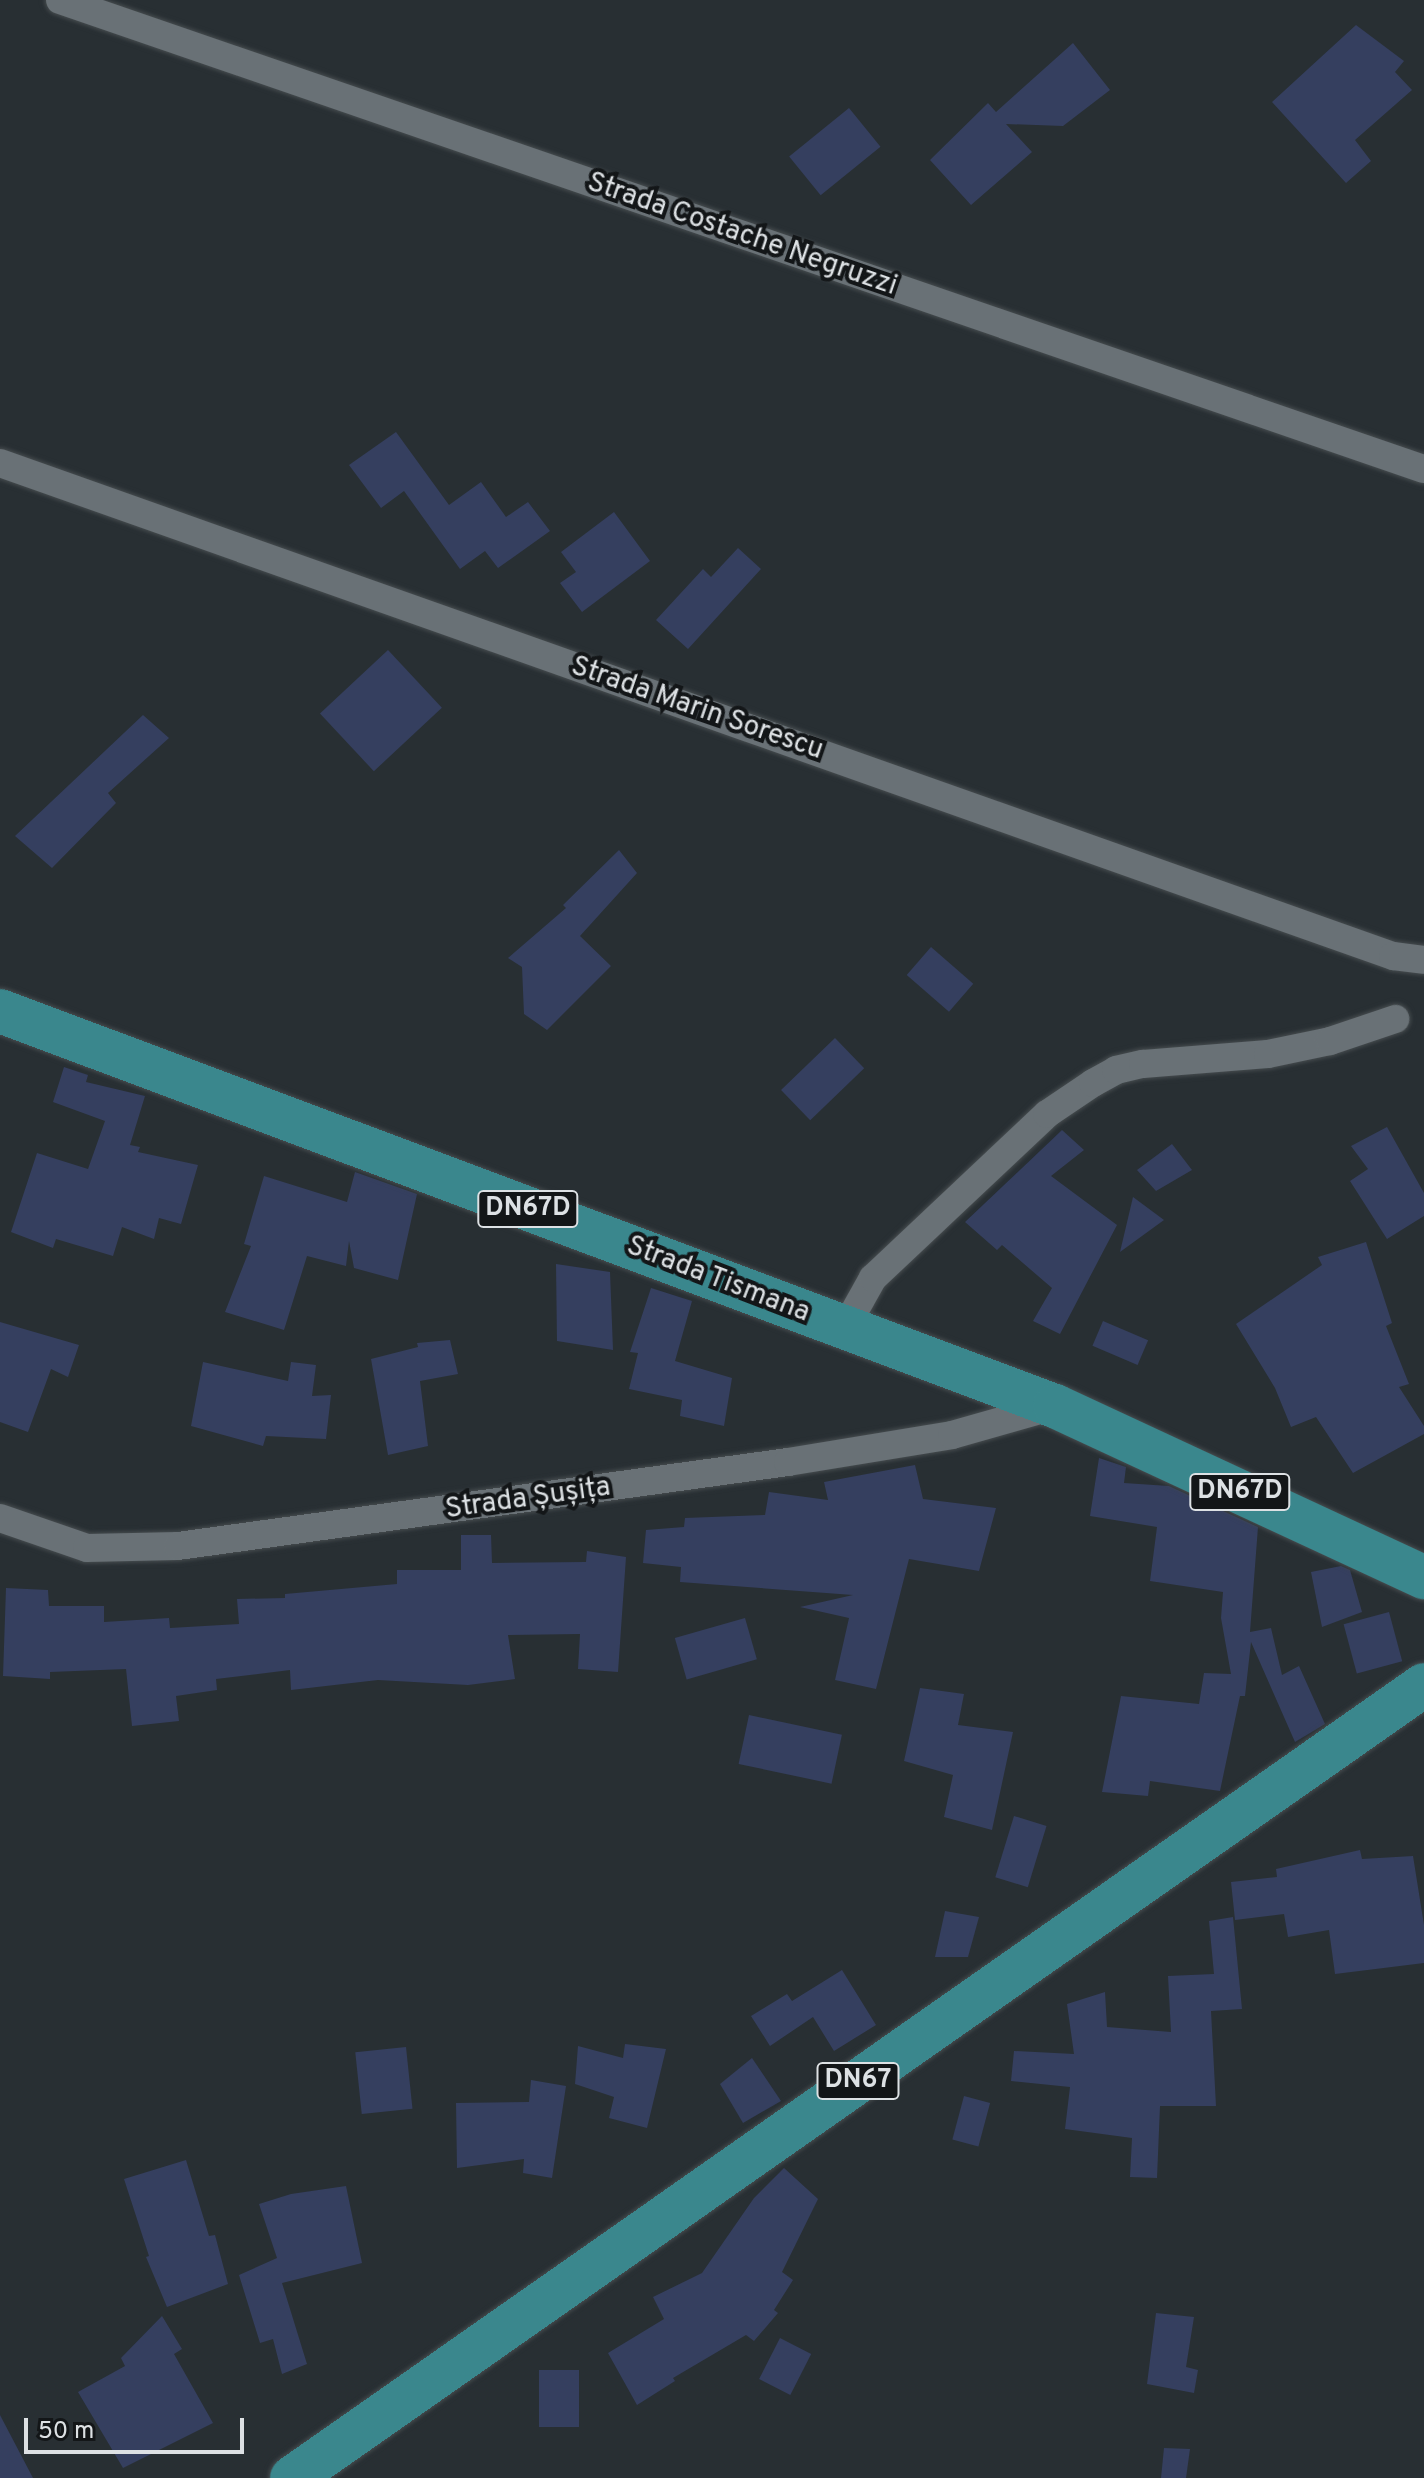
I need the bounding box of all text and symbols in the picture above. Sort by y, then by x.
street label: Strada Costache Negruzzi [583,166,901,304]
street label: Strada Marin Sorescu [566,650,828,768]
road number: DN67D [476,1187,580,1231]
street label: Strada Tismana [621,1229,815,1331]
road number: DN67D [1188,1470,1292,1514]
street label: Strada Șușița [443,1471,613,1527]
road number: DN67 [816,2059,900,2103]
scale bar [28,2402,248,2452]
text: 50 m [38,2417,94,2447]

